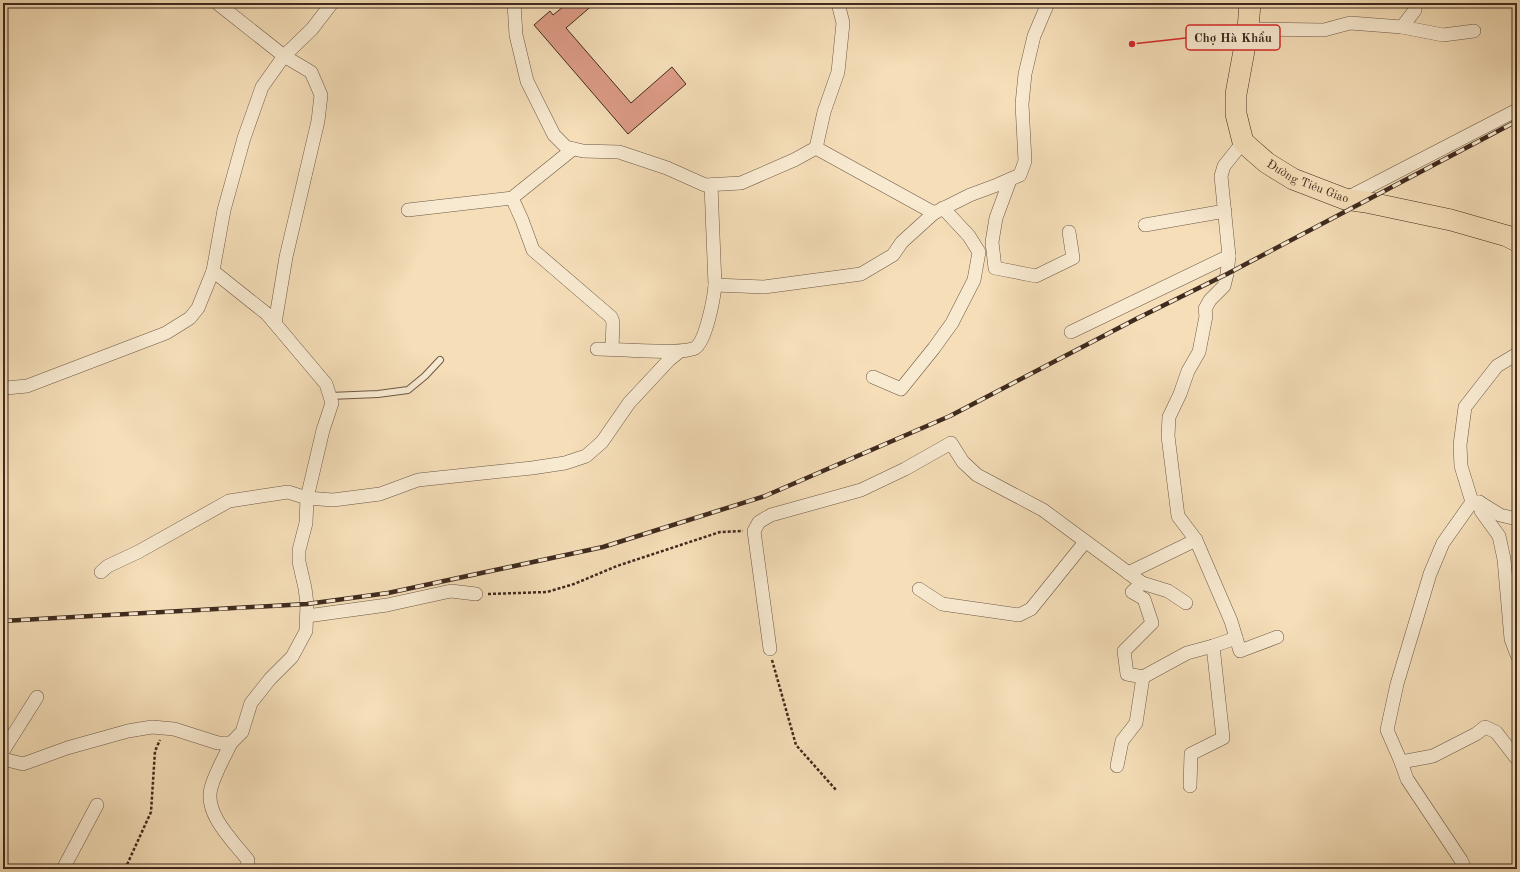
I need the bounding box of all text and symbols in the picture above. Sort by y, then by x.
callout: Chợ Hà Khẩu [1186,25,1280,50]
text: Chợ Hà Khẩu [1194,31,1272,45]
street label: Đường Tiêu Giao [1264,158,1349,205]

